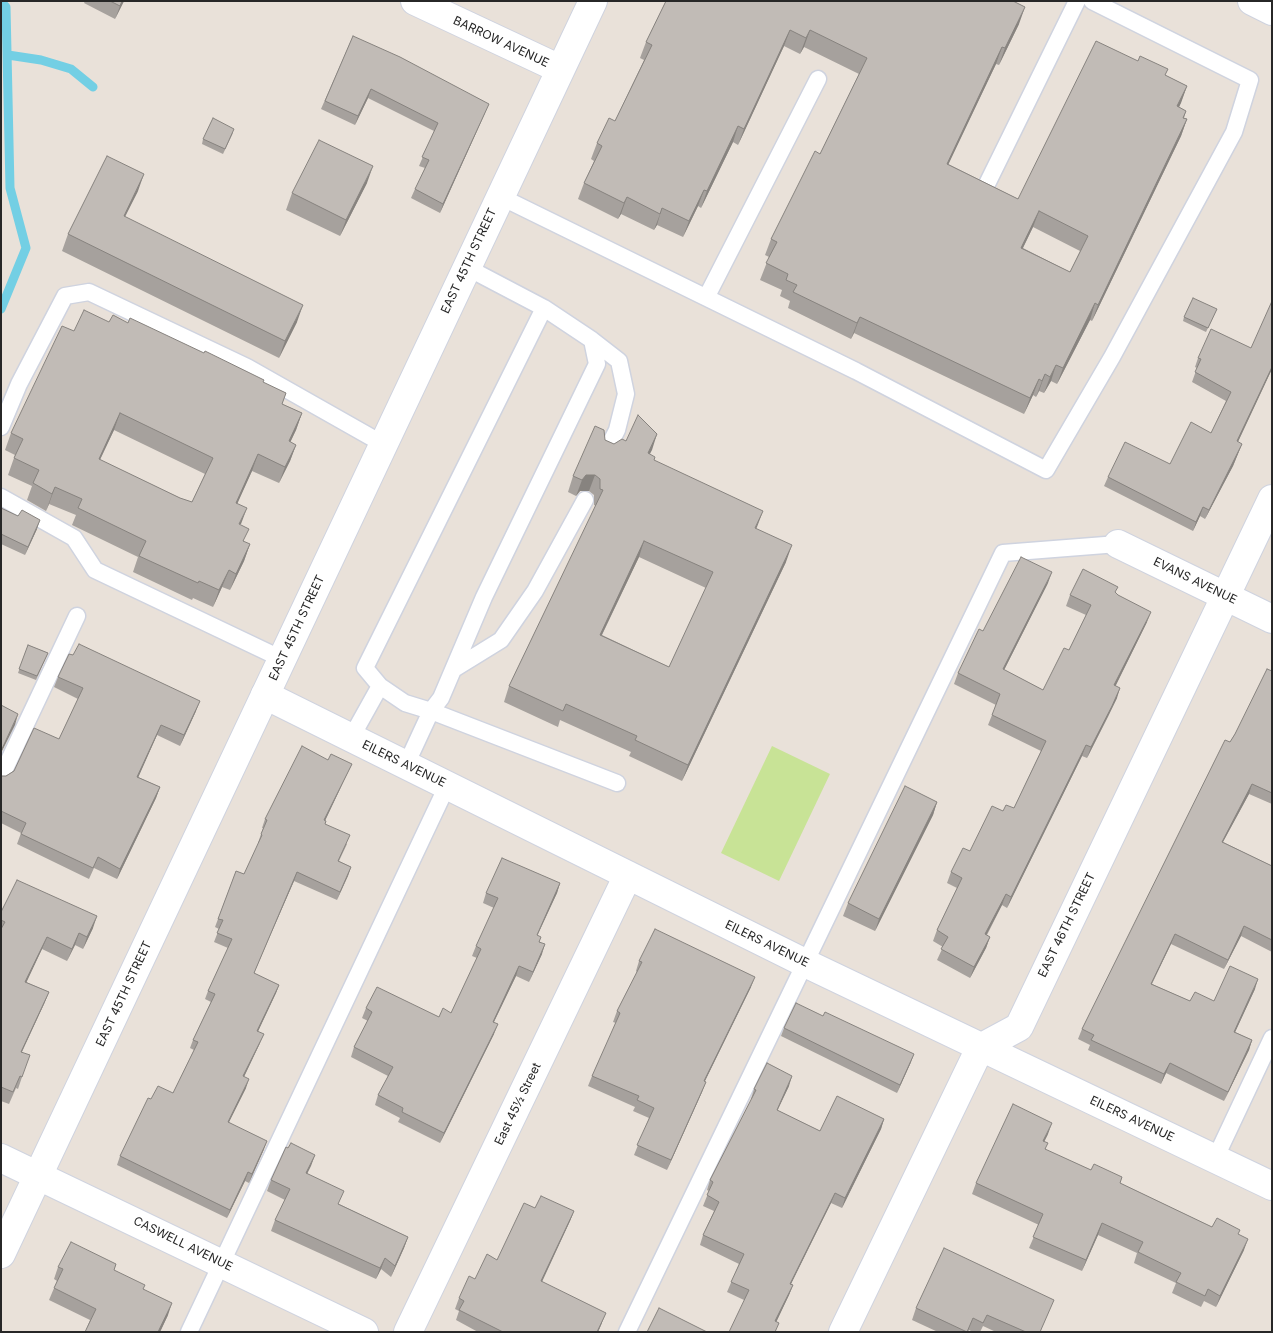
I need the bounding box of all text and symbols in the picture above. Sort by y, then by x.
street label: BARROW AVENUE [451,13,551,71]
street label: EAST 45TH STREET [438,206,500,316]
street label: EVANS AVENUE [1151,555,1239,607]
street label: EAST 45TH STREET [266,573,328,683]
street label: EILERS AVENUE [360,738,448,790]
street label: EAST 46TH STREET [1035,870,1099,980]
street label: EILERS AVENUE [723,918,811,970]
street label: EAST 45TH STREET [93,939,155,1049]
street label: East 45½ Street [492,1060,544,1148]
street label: EILERS AVENUE [1088,1093,1176,1145]
street label: CASWELL AVENUE [131,1214,235,1274]

